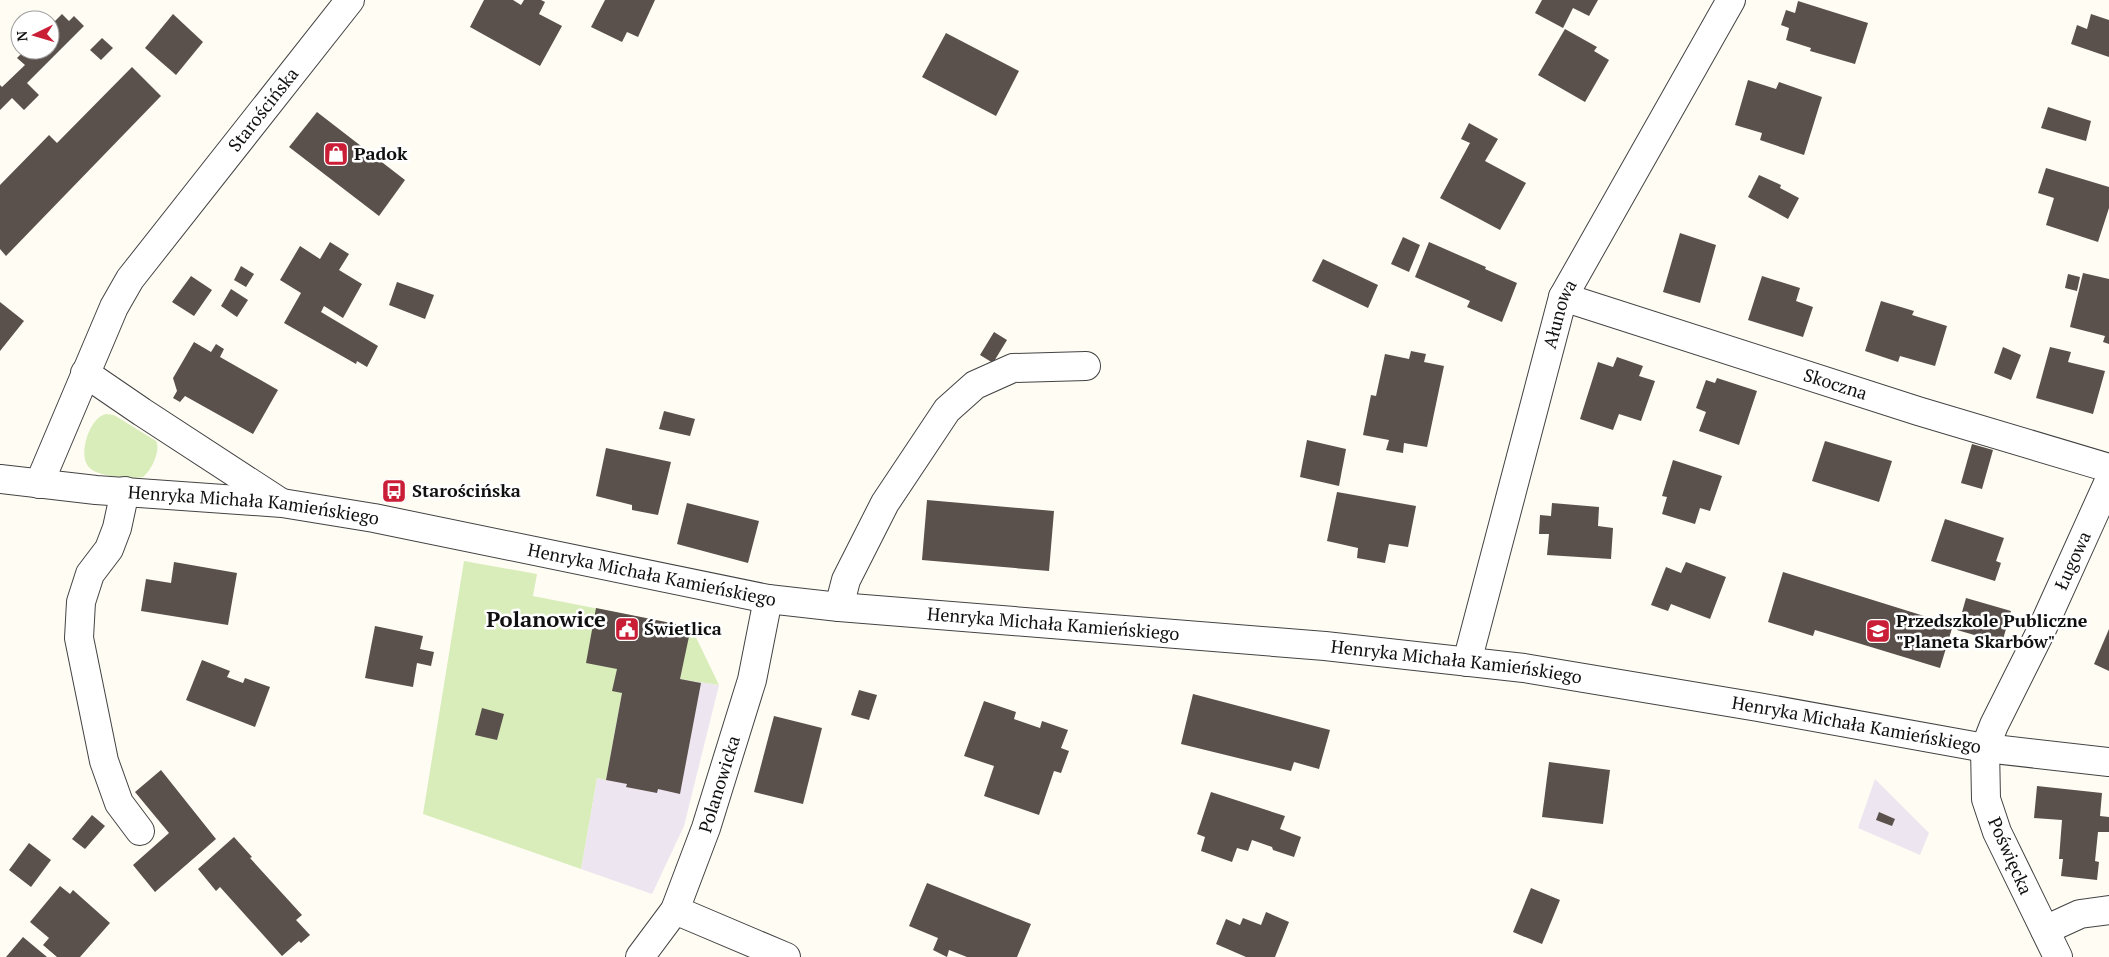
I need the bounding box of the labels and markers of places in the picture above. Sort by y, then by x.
shop icon: Padok [323,141,349,167]
place label: Padok [354,141,408,165]
bus stop icon: Starościńska [381,478,407,504]
place label: Starościńska [412,478,521,502]
place label: Przedszkole Publiczne "Planeta Skarbów" [1896,608,2088,653]
public building icon: Świetlica [614,616,640,642]
place label: Świetlica [644,616,722,640]
school or university icon: Przedszkole Publiczne "Planeta Skarbów" [1865,618,1891,644]

